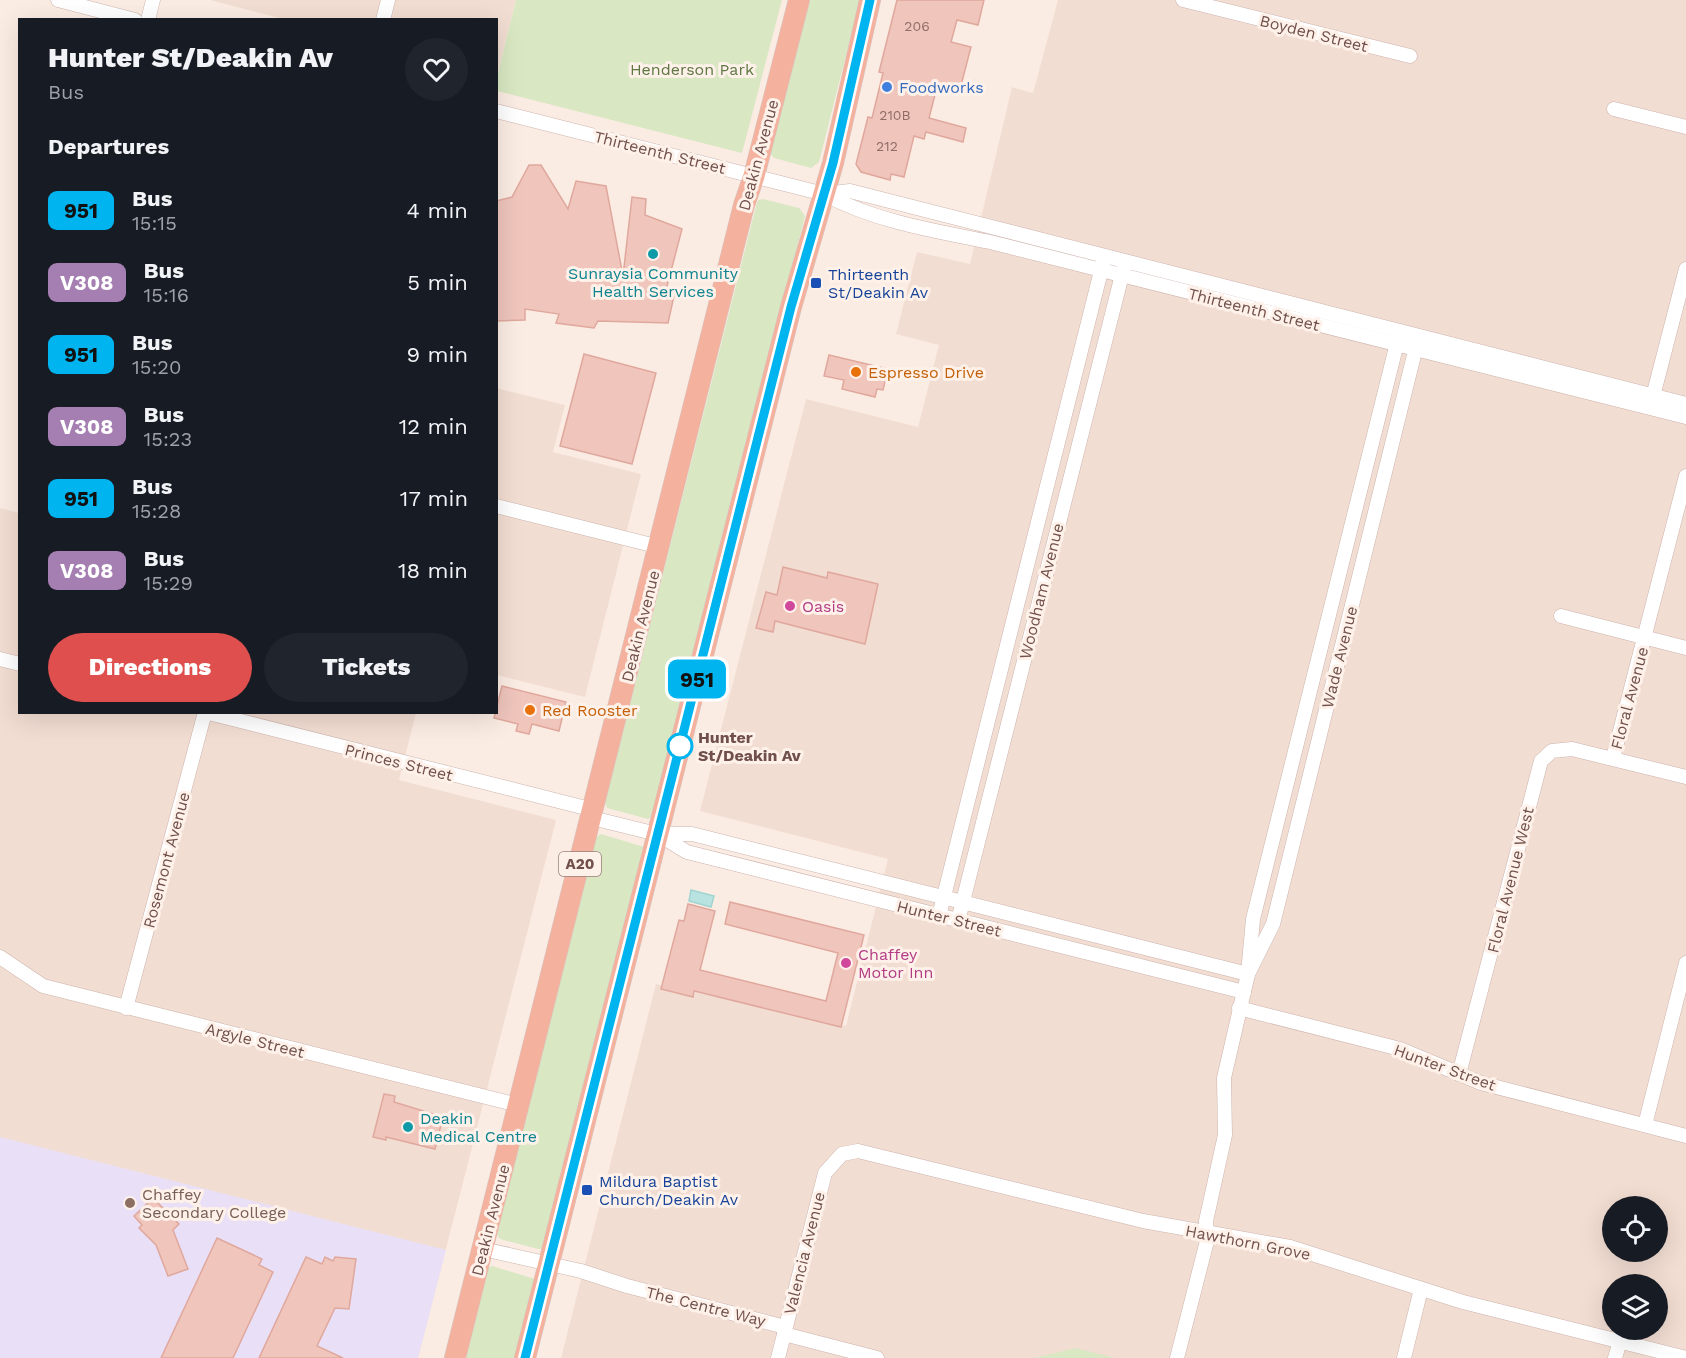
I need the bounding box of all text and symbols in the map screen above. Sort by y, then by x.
street label: Boyden Street [1258,11,1370,56]
house number: 206 [904,18,930,34]
button: heart [405,38,468,101]
text: Hunter St/Deakin Av [48,41,333,74]
park label: Henderson Park [630,60,754,79]
place label: Foodworks [899,78,984,97]
text: Bus [48,80,84,104]
marker: Foodworks [880,80,894,94]
street label: Deakin Avenue [734,97,782,213]
house number: 210B [879,107,911,123]
street label: Thirteenth Street [592,127,728,178]
text: Departures [48,134,169,159]
house number: 212 [876,138,898,154]
text: Bus [132,186,172,211]
text: 951 [64,198,98,223]
text: 4 min [407,198,468,223]
text: 15:15 [132,211,177,235]
marker: Sunraysia Community Health Services [646,247,660,261]
text: Bus [144,258,184,283]
place label: Sunraysia Community Health Services [568,264,739,301]
place label: Thirteenth St/Deakin Av [828,265,929,302]
text: V308 [60,270,114,295]
text: 5 min [407,270,468,295]
marker: Thirteenth St/Deakin Av [809,276,823,290]
text: 15:16 [144,283,189,307]
street label: Thirteenth Street [1186,284,1322,335]
text: Bus [132,330,172,355]
text: 951 [64,342,98,367]
text: 9 min [406,342,468,367]
text: 15:20 [132,355,181,379]
place label: Espresso Drive [868,363,984,382]
marker: Espresso Drive [849,365,863,379]
text: Bus [144,402,184,427]
text: V308 [60,414,114,439]
text: 12 min [399,414,468,439]
text: 15:23 [144,427,192,451]
text: Bus [132,474,172,499]
text: 951 [64,486,98,511]
text: 17 min [400,486,468,511]
text: 15:28 [132,499,181,523]
street label: Woodham Avenue [1015,521,1068,661]
text: Bus [144,546,184,571]
text: V308 [60,558,114,583]
text: 18 min [398,558,468,583]
street label: Deakin Avenue [617,568,664,684]
text: 15:29 [144,571,193,595]
place label: Oasis [802,597,844,616]
marker: Oasis [783,599,797,613]
street label: Wade Avenue [1318,604,1361,710]
button: Directions [48,633,252,702]
button: Tickets [264,633,468,702]
street label: Floral Avenue [1607,645,1652,751]
line badge: 951 [662,660,732,698]
text: 951 [680,667,714,692]
place label: Red Rooster [542,701,638,720]
marker: Red Rooster [523,703,537,717]
place label: Hunter St/Deakin Av [698,728,801,765]
marker: Hunter St/Deakin Av [667,733,693,759]
street label: Princes Street [343,740,455,785]
street label: Rosemont Avenue [139,790,194,930]
street label: Floral Avenue West [1483,805,1538,955]
road number: A20 [559,852,601,876]
street label: Hunter Street [895,896,1003,941]
place label: Chaffey Motor Inn [858,945,933,982]
marker: Chaffey Motor Inn [839,956,853,970]
street label: Argyle Street [203,1019,307,1062]
street label: Hunter Street [1391,1040,1499,1095]
place label: Deakin Medical Centre [420,1109,537,1146]
marker: Deakin Medical Centre [401,1120,415,1134]
street label: Deakin Avenue [467,1162,514,1278]
place label: Mildura Baptist Church/Deakin Av [599,1172,739,1209]
marker: Mildura Baptist Church/Deakin Av [580,1183,594,1197]
place label: Chaffey Secondary College [142,1185,286,1222]
street label: Valencia Avenue [780,1190,829,1316]
marker: Chaffey Secondary College [123,1196,137,1210]
map controls [1602,1196,1668,1340]
button: locate [1602,1196,1668,1262]
street label: Hawthorn Grove [1184,1221,1312,1264]
button: layers [1602,1274,1668,1340]
street label: The Centre Way [644,1282,768,1331]

